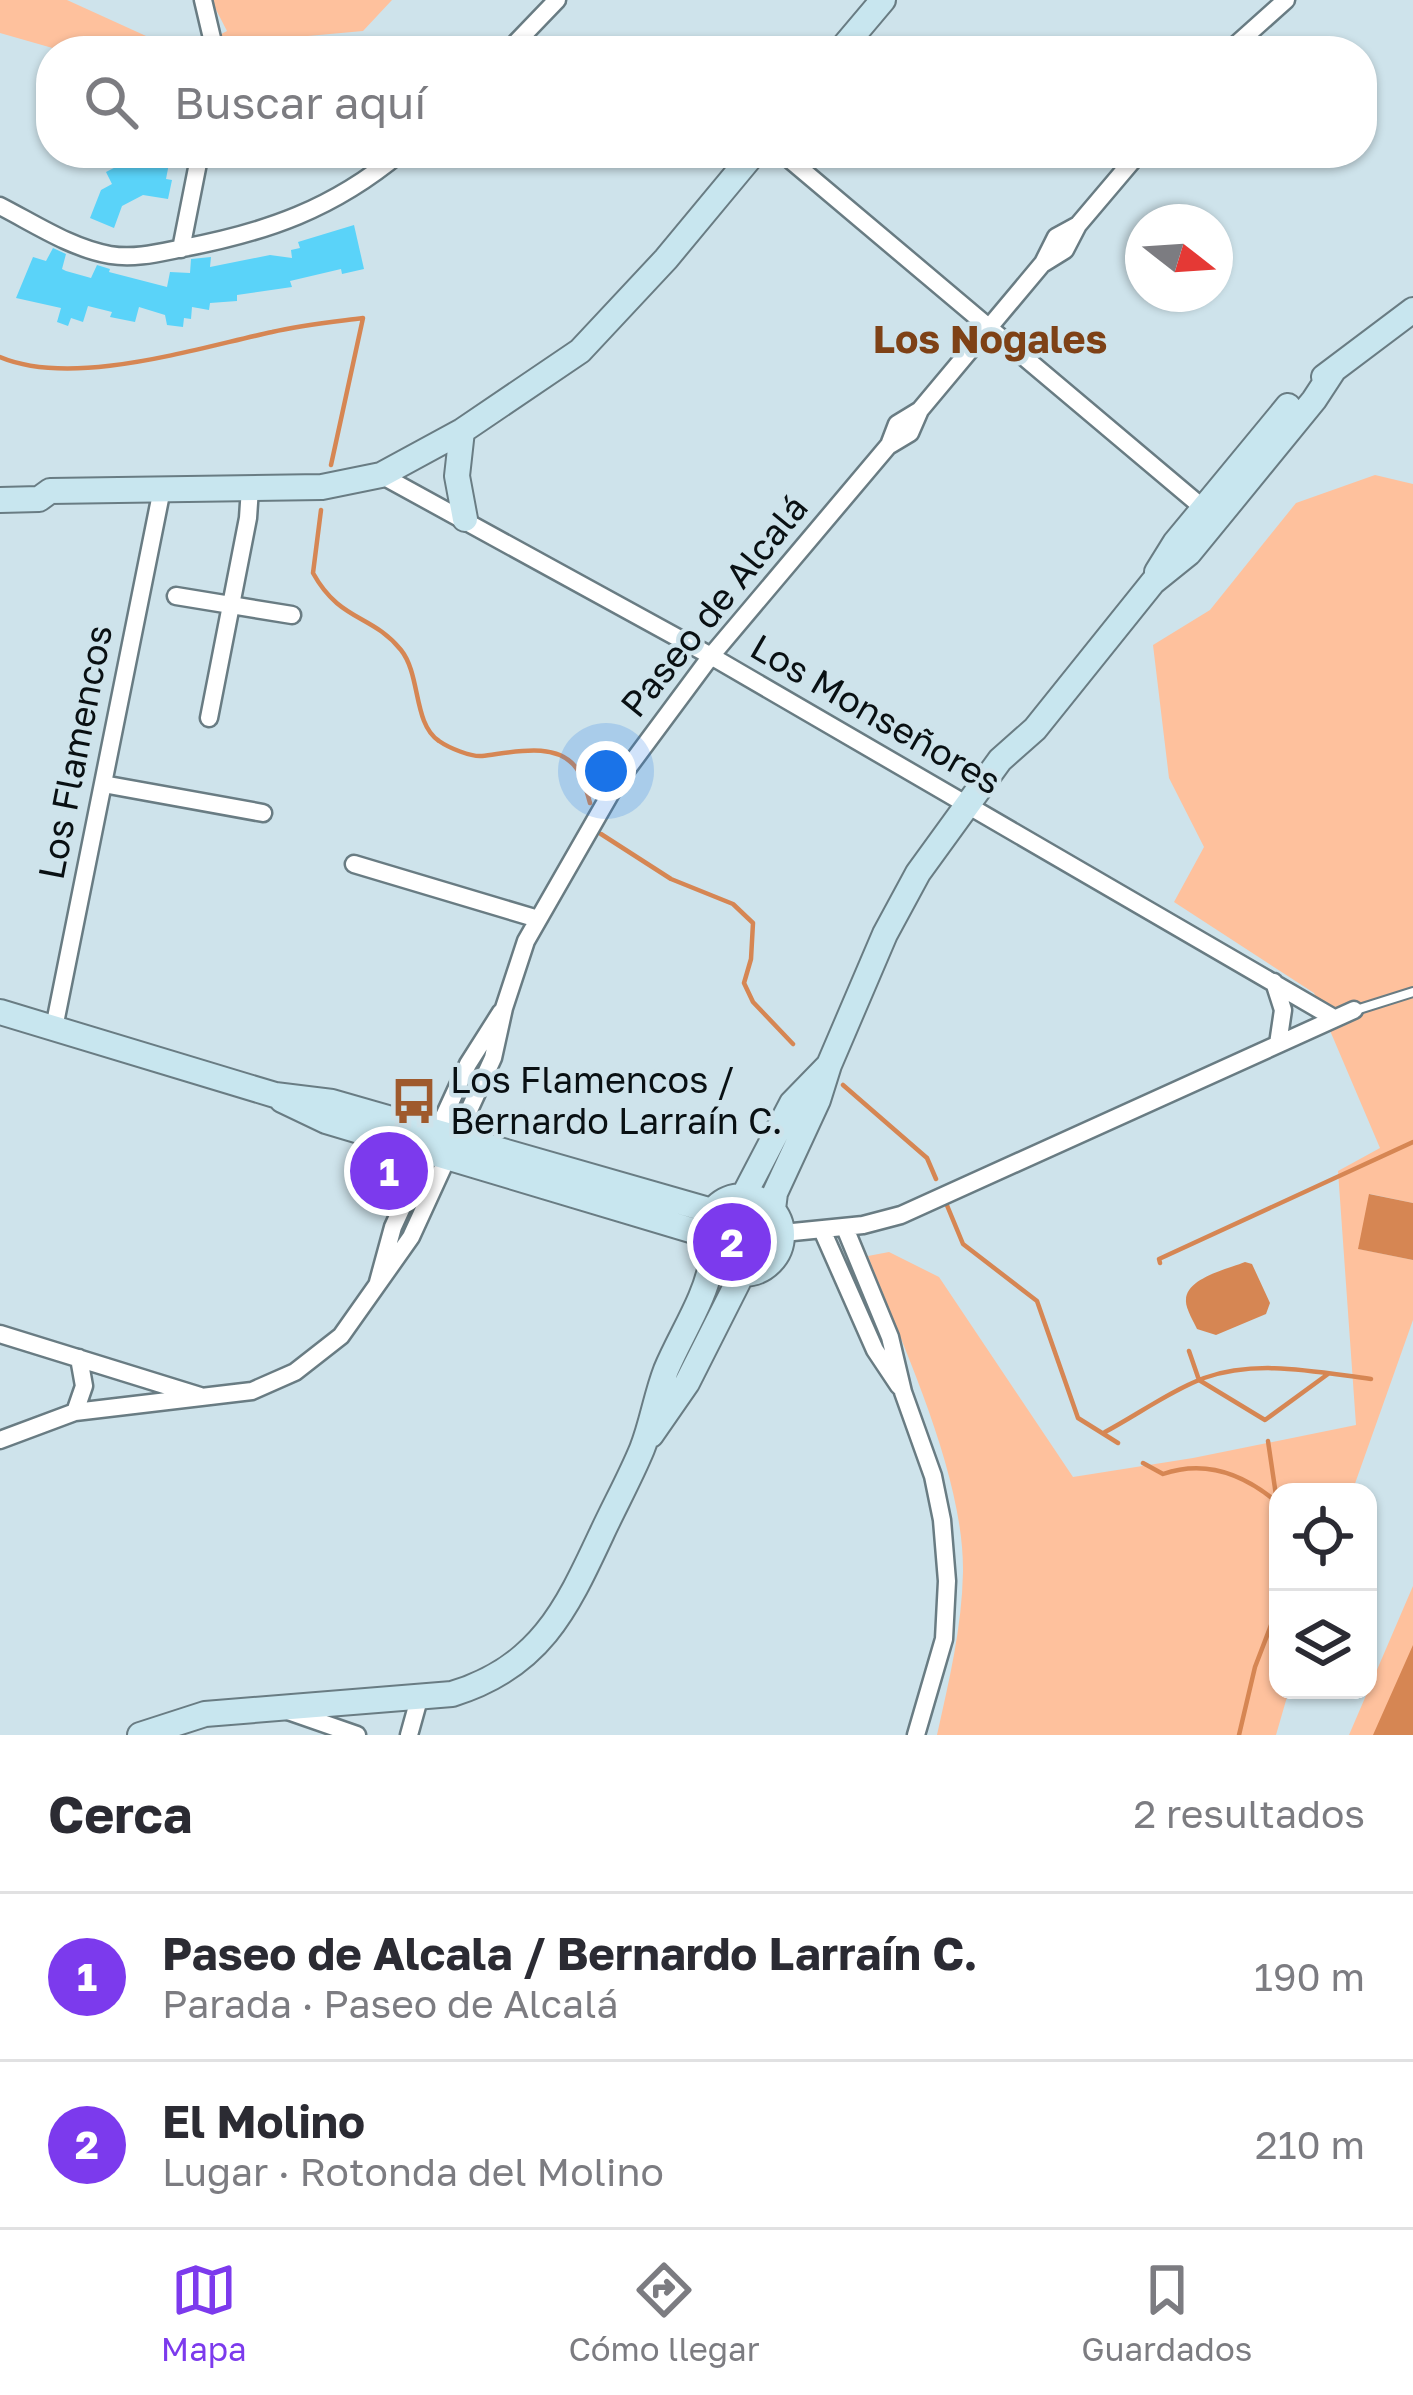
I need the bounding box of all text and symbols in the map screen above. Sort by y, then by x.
search box [36,36,1377,168]
icon: search [78,69,144,135]
text: Buscar aquí [174,75,426,129]
north arrow [1125,204,1233,312]
district label: Los Nogales [873,315,1107,362]
street label: Paseo de Alcalá [611,486,816,725]
street label: Los Flamencos [29,621,120,883]
street label: Los Monseñores [743,624,1009,803]
your location [576,741,636,801]
place label: Los Flamencos / Bernardo Larraín C. [450,1058,783,1142]
bus stop icon: Los Flamencos / Bernardo Larraín C. [389,1076,439,1126]
pin: 1 [350,1126,428,1216]
pin: 2 [693,1197,771,1287]
map controls [1269,1483,1377,1699]
button: locate [1269,1483,1377,1591]
button: layers [1269,1591,1377,1699]
text: Cerca [48,1783,192,1844]
text: 2 resultados [1134,1790,1365,1837]
text: Paseo de Alcala / Bernardo Larraín C. [162,1926,978,1980]
text: 1 [77,1953,97,2000]
text: 190 m [1254,1953,1365,2000]
text: Parada · Paseo de Alcalá [162,1980,619,2027]
text: El Molino [162,2094,365,2148]
text: 2 [75,2121,99,2168]
text: 210 m [1255,2121,1365,2168]
text: Lugar · Rotonda del Molino [162,2148,664,2195]
tab: Mapa [161,2257,247,2368]
tab: Cómo llegar [568,2257,760,2368]
tab: Guardados [1081,2257,1252,2368]

